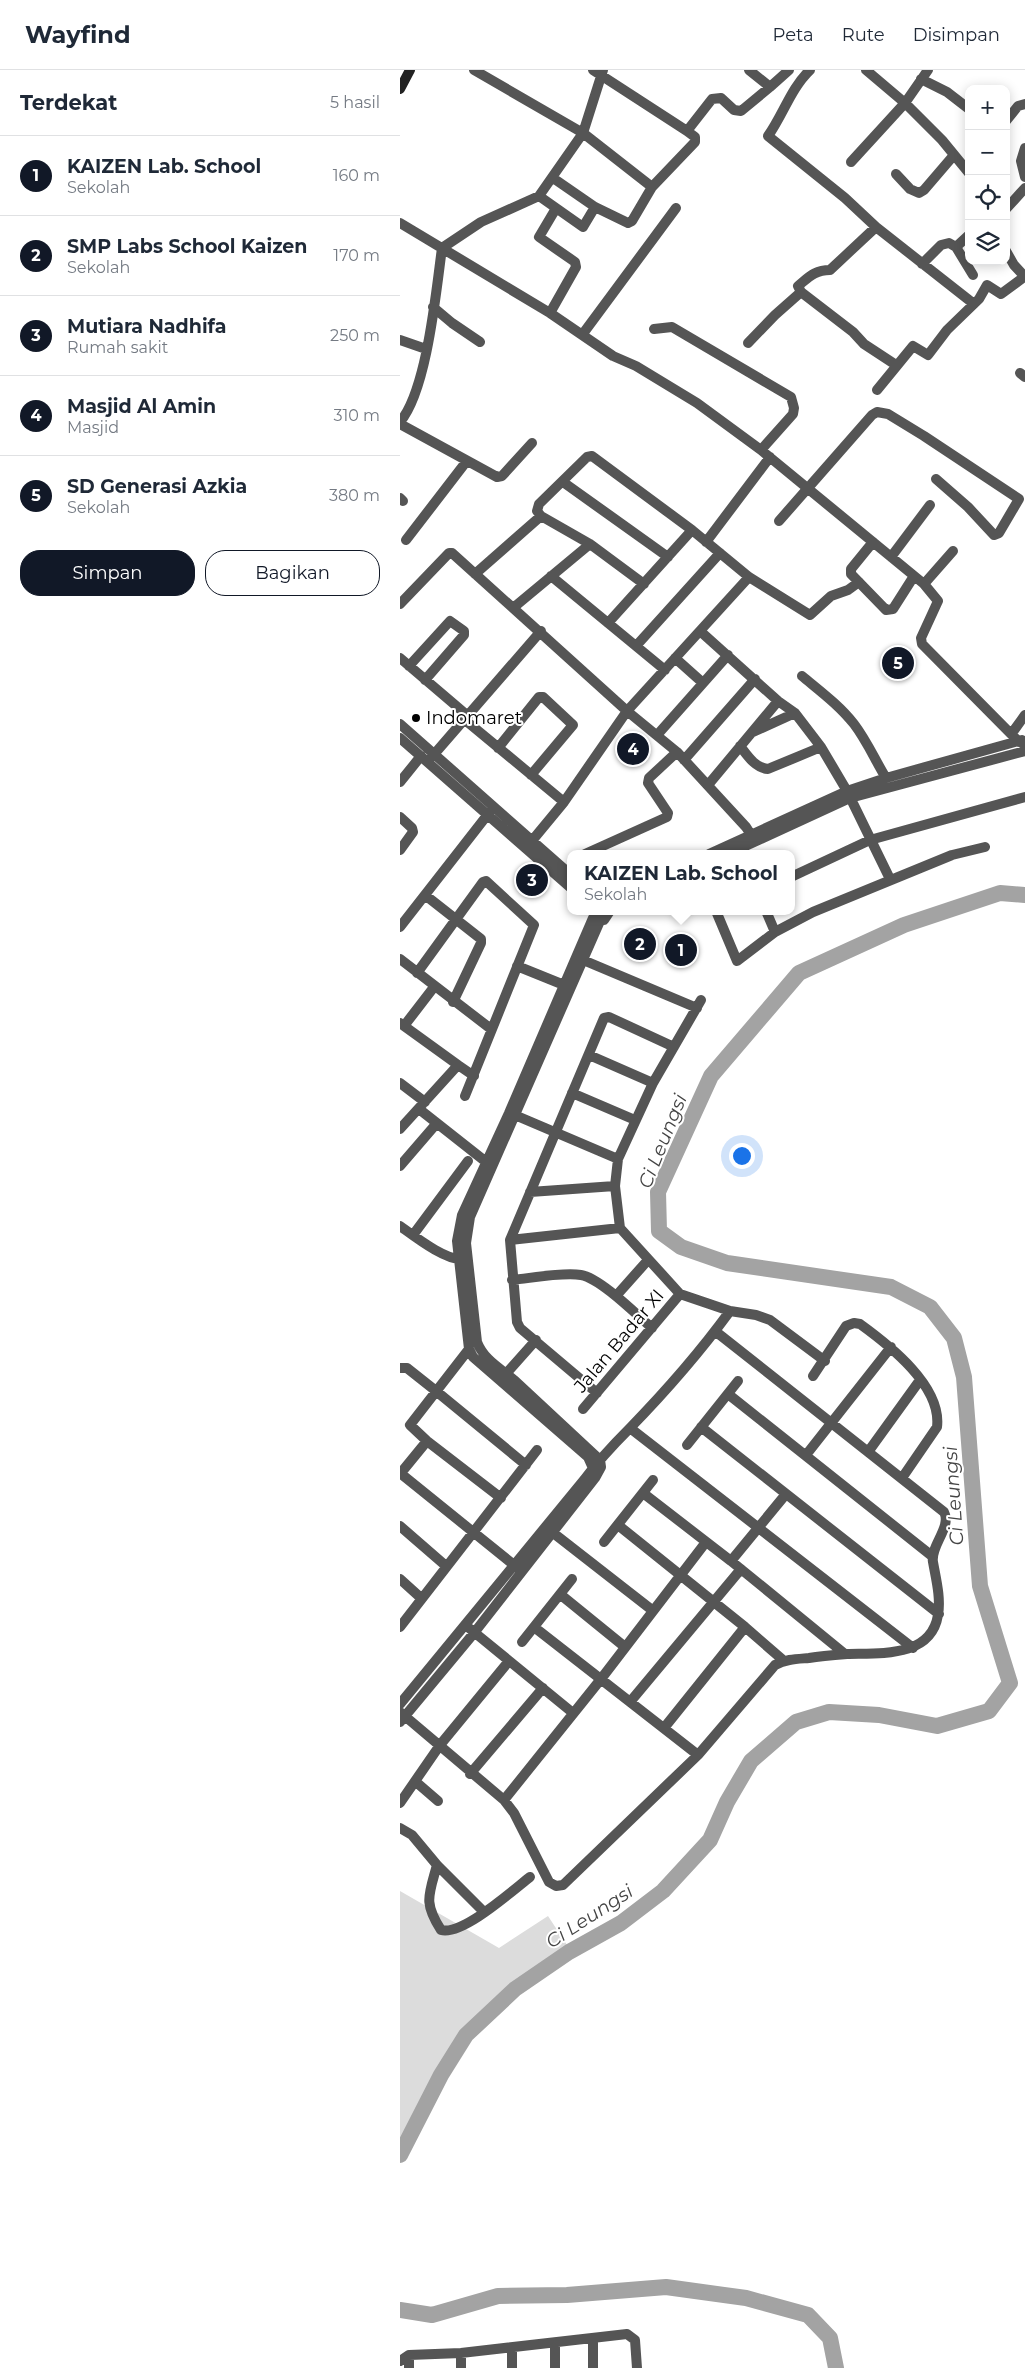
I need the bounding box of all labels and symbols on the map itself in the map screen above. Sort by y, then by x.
pin: 5 [882,644,914,682]
place label: Indomaret [426,707,522,729]
marker: Indomaret [410,712,422,724]
pin: 4 [617,730,649,768]
pin: 3 [516,861,548,899]
pin: 2 [624,925,656,963]
pin: 1 [665,931,697,969]
water label: Ci Leungsi [633,1090,692,1192]
your location [729,1143,755,1169]
street label: Jalan Badar XI [569,1285,669,1398]
water label: Ci Leungsi [939,1445,968,1546]
water label: Ci Leungsi [541,1879,638,1953]

